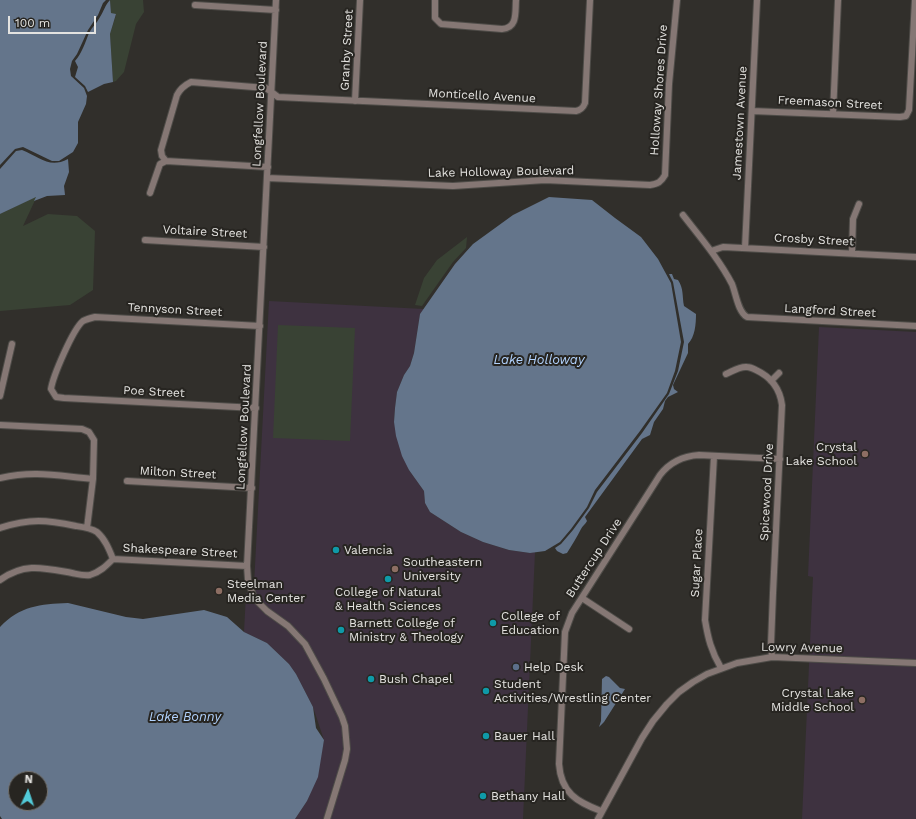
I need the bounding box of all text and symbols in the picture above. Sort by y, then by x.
scale bar [10,8,98,34]
street label: Granby Street [338,9,356,91]
text: 100 m [15,16,50,30]
street label: Holloway Shores Drive [647,24,671,156]
street label: Longfellow Boulevard [250,41,270,167]
street label: Jamestown Avenue [730,66,750,180]
street label: Monticello Avenue [428,86,536,106]
street label: Freemason Street [777,93,883,113]
street label: Lake Holloway Boulevard [428,164,574,180]
street label: Voltaire Street [162,223,248,241]
street label: Crosby Street [774,231,854,249]
street label: Tennyson Street [127,300,223,320]
street label: Langford Street [784,301,876,321]
water label: Lake Holloway [494,352,584,368]
street label: Longfellow Boulevard [234,364,254,490]
street label: Poe Street [123,383,185,401]
place label: Crystal Lake School [786,440,857,468]
street label: Spicewood Drive [757,443,777,541]
marker: Crystal Lake School [860,449,870,459]
street label: Milton Street [139,464,217,482]
street label: Buttercup Drive [563,516,625,600]
street label: Sugar Place [688,528,706,598]
street label: Shakespeare Street [122,541,238,561]
place label: Valencia [344,543,393,557]
marker: Valencia [331,545,341,555]
place label: Southeastern University [403,555,482,583]
marker: Southeastern University [390,564,400,574]
marker: College of Natural & Health Sciences [383,574,393,584]
place label: Steelman Media Center [227,577,305,605]
place label: College of Natural & Health Sciences [335,585,441,613]
marker: Steelman Media Center [214,586,224,596]
place label: College of Education [501,609,560,637]
place label: Barnett College of Ministry & Theology [349,616,463,644]
marker: College of Education [488,618,498,628]
marker: Barnett College of Ministry & Theology [336,625,346,635]
street label: Lowry Avenue [761,640,843,656]
place label: Help Desk [524,660,584,674]
marker: Help Desk [511,662,521,672]
place label: Bush Chapel [379,672,453,686]
marker: Bush Chapel [366,674,376,684]
place label: Student Activities/Wrestling Center [494,677,651,705]
marker: Student Activities/Wrestling Center [481,686,491,696]
place label: Crystal Lake Middle School [771,686,854,714]
marker: Crystal Lake Middle School [857,695,867,705]
water label: Lake Bonny [149,709,221,725]
place label: Bauer Hall [494,729,555,743]
marker: Bauer Hall [481,731,491,741]
north arrow [8,771,48,811]
text: N [24,773,33,786]
place label: Bethany Hall [491,789,565,803]
marker: Bethany Hall [478,791,488,801]

